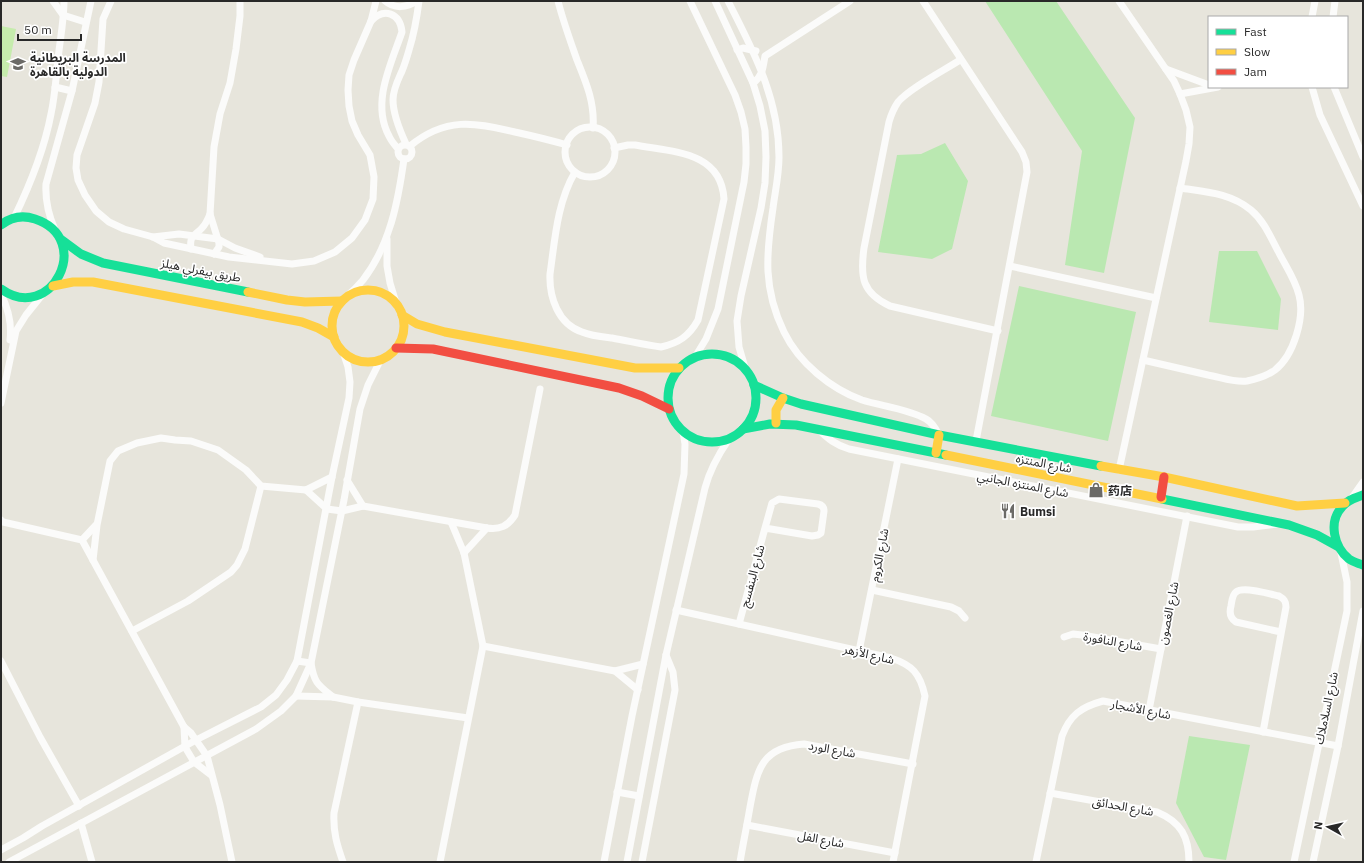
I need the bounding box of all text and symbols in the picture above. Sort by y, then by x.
scale bar [18,16,81,42]
legend [1208,16,1348,88]
text: 50 m [24,22,52,37]
text: Fast [1244,24,1267,39]
text: Slow [1244,44,1270,59]
place label: المدرسة البريطانية الدولية بالقاهرة [30,50,126,79]
school or university icon: المدرسة البريطانية الدولية بالقاهرة [9,55,27,73]
text: Jam [1244,64,1267,79]
street label: طريق بيفرلي هيلز [158,255,242,288]
street label: شارع المنتزه [1014,450,1073,478]
street label: شارع المنتزه الجانبي [975,468,1070,503]
shop icon: 药店 [1087,481,1105,499]
place label: 药店 [1108,483,1132,498]
restaurant icon: Bumsi [999,502,1017,520]
place label: Bumsi [1020,504,1055,519]
street label: شارع الكروم [866,527,893,583]
street label: شارع البنفسج [736,543,770,610]
street label: شارع الغصون [1155,580,1183,646]
street label: شارع النافورة [1082,628,1144,656]
street label: شارع الأزهر [841,641,896,669]
street label: شارع السلاملاك [1311,670,1343,746]
street label: شارع الأشجار [1108,696,1172,724]
street label: شارع الورد [807,737,857,762]
street label: شارع الحدائق [1091,793,1155,821]
north arrow [1308,807,1348,847]
text: N [1311,821,1326,831]
street label: شارع الفل [796,827,845,853]

